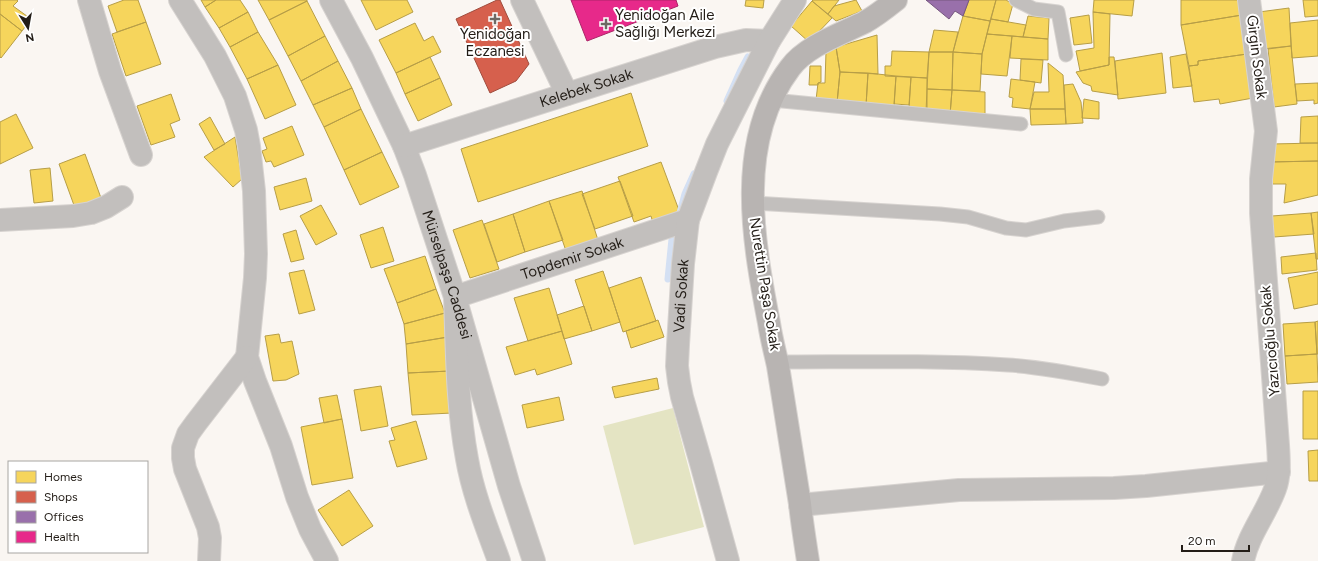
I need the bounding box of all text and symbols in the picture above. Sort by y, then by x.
place label: Yenidoğan Aile Sağlığı Merkezi [615,6,716,41]
north arrow [8,8,48,48]
marker: Yenidoğan Eczanesi [490,14,500,24]
street label: Girgin Sokak [1243,14,1271,101]
marker: Yenidoğan Aile Sağlığı Merkezi [600,18,612,30]
place label: Yenidoğan Eczanesi [460,25,530,60]
text: N [24,30,35,45]
street label: Kelebek Sokak [537,65,636,111]
street label: Mürselpaşa Caddesi [418,208,476,341]
street label: Nurettin Paşa Sokak [746,216,785,353]
street label: Topdemir Sokak [519,233,626,284]
street label: Vadi Sokak [670,258,693,333]
street label: Yazıcıoğlu Sokak [1256,284,1284,397]
legend [8,461,148,553]
text: Homes [44,470,83,484]
text: Shops [44,490,78,504]
text: Offices [44,510,84,524]
scale bar [1182,527,1249,553]
text: Health [44,530,80,544]
text: 20 m [1188,534,1216,548]

